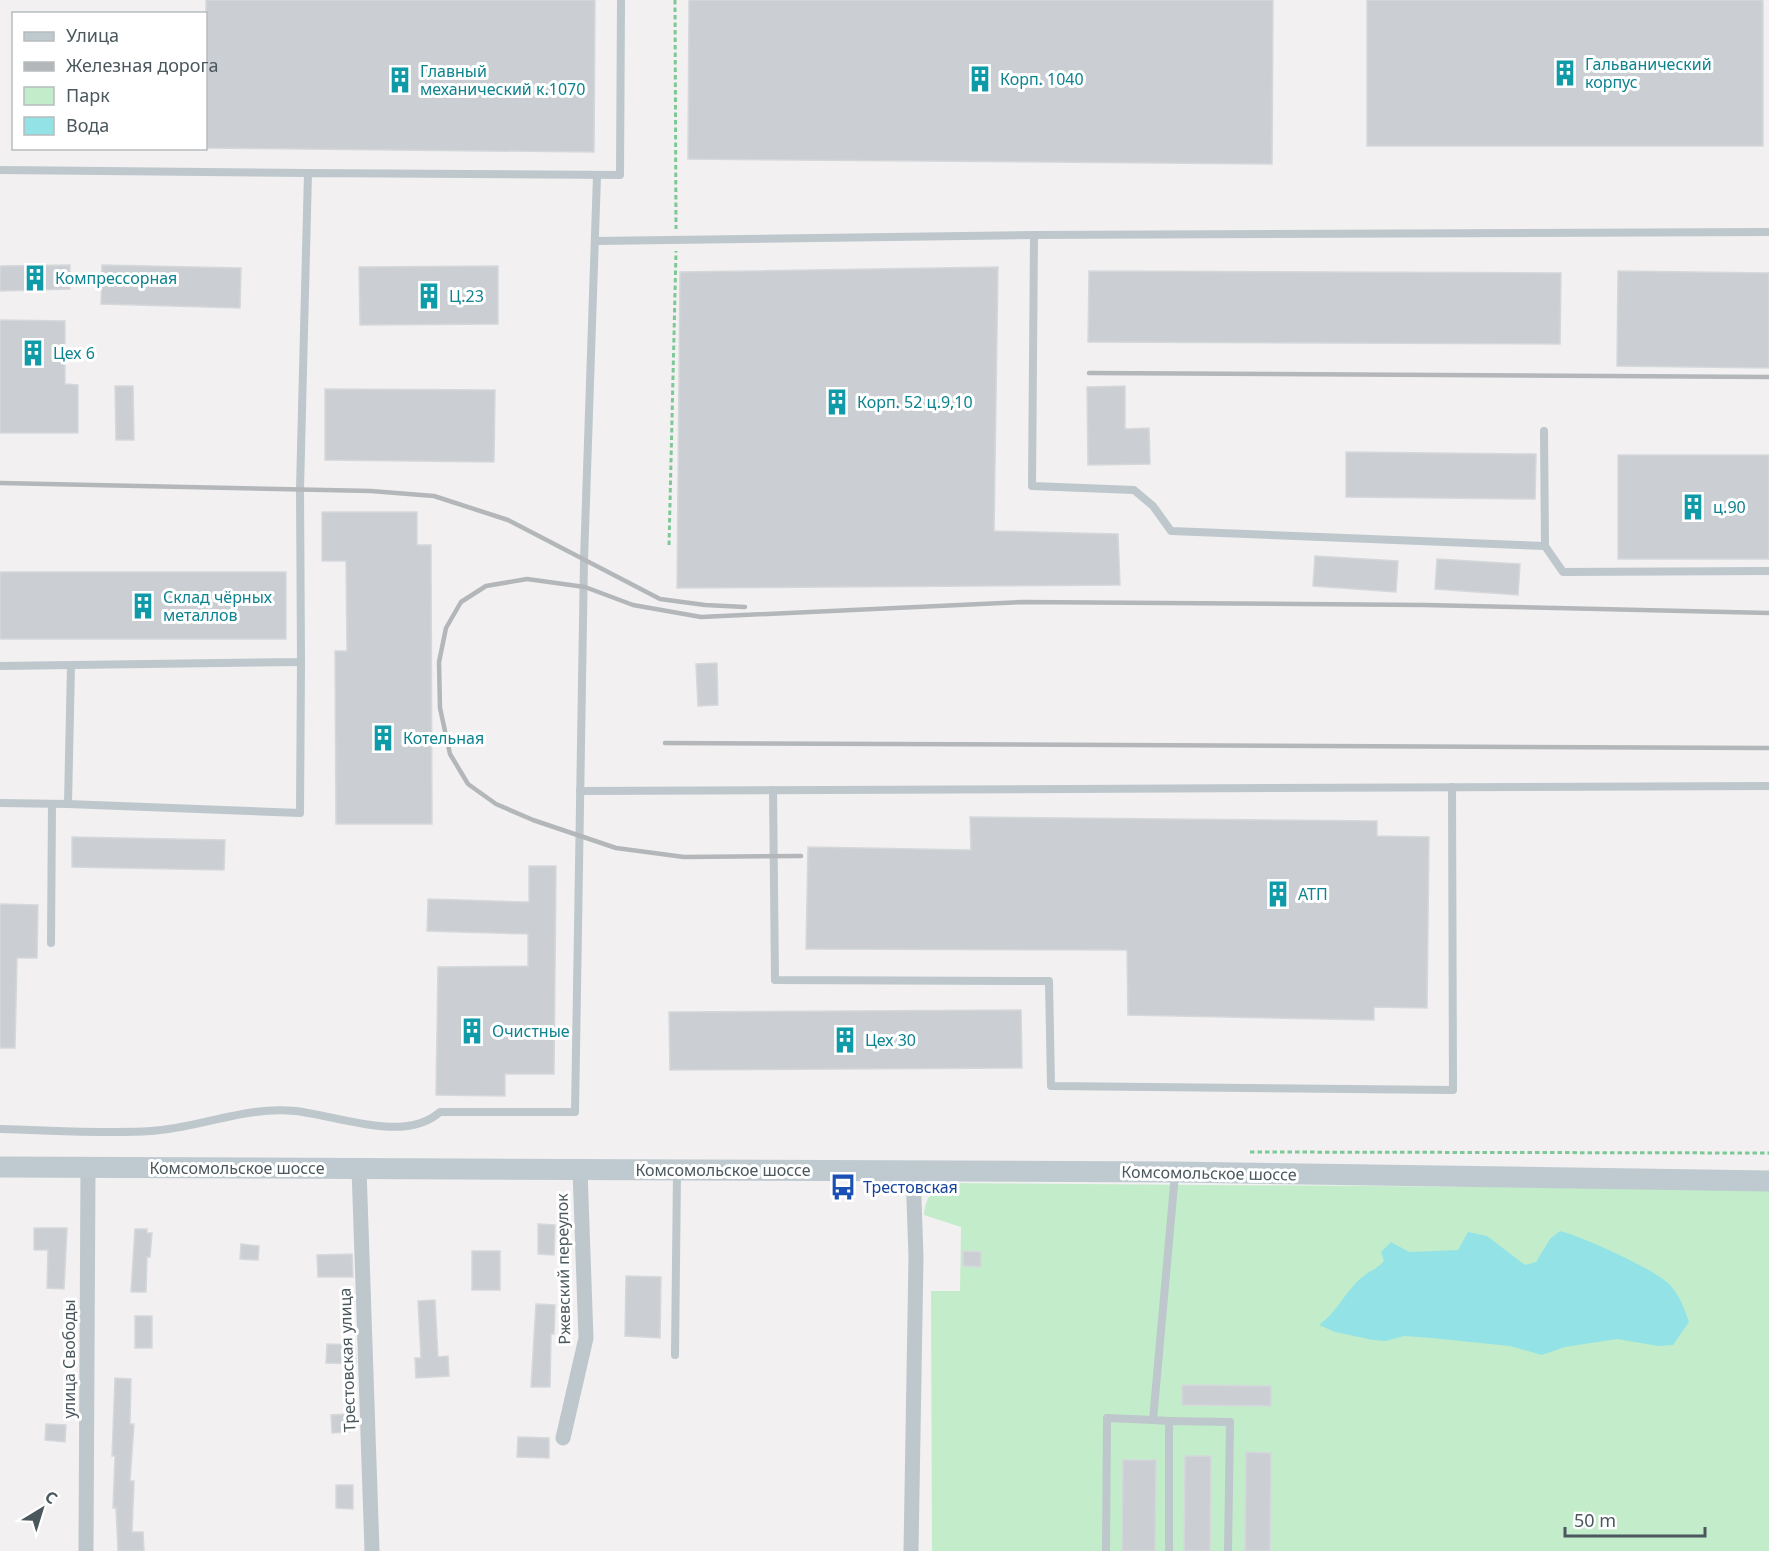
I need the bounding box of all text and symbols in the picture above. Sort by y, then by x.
legend [12,12,207,150]
text: Улица [66,23,119,47]
text: Железная дорога [66,53,218,77]
place label: Гальванический корпус [1585,53,1712,93]
building icon: Гальванический корпус [1550,58,1580,88]
place label: Главный механический к.1070 [420,60,585,100]
building icon: Корп. 1040 [965,64,995,94]
building icon: Главный механический к.1070 [385,65,415,95]
place label: Корп. 1040 [1000,68,1084,90]
text: Парк [66,83,110,107]
text: Вода [66,113,109,137]
building icon: Компрессорная [20,263,50,293]
place label: Компрессорная [55,267,177,289]
building icon: Ц.23 [414,281,444,311]
place label: Ц.23 [449,285,484,307]
building icon: Цех 6 [18,338,48,368]
place label: Цех 6 [53,342,95,364]
building icon: Корп. 52 ц.9,10 [822,387,852,417]
place label: Корп. 52 ц.9,10 [857,391,973,413]
building icon: ц.90 [1678,492,1708,522]
place label: ц.90 [1713,496,1746,518]
place label: Склад чёрных металлов [163,586,273,626]
building icon: Склад чёрных металлов [128,591,158,621]
building icon: Котельная [368,723,398,753]
place label: Котельная [403,727,484,749]
building icon: АТП [1263,879,1293,909]
place label: АТП [1298,883,1328,905]
building icon: Очистные [457,1016,487,1046]
place label: Очистные [492,1020,570,1042]
building icon: Цех 30 [830,1025,860,1055]
place label: Цех 30 [865,1029,916,1051]
street label: Комсомольское шоссе [149,1157,325,1179]
street label: Комсомольское шоссе [635,1159,811,1181]
street label: Комсомольское шоссе [1121,1160,1297,1186]
bus stop icon: Трестовская [828,1172,858,1202]
place label: Трестовская [863,1176,958,1198]
street label: Ржевский переулок [551,1193,575,1345]
street label: Трестовская улица [333,1287,361,1433]
street label: улица Свободы [58,1299,80,1419]
north arrow [12,1479,72,1539]
text: С [40,1485,62,1509]
scale bar [1565,1500,1704,1538]
text: 50 m [1574,1508,1616,1532]

